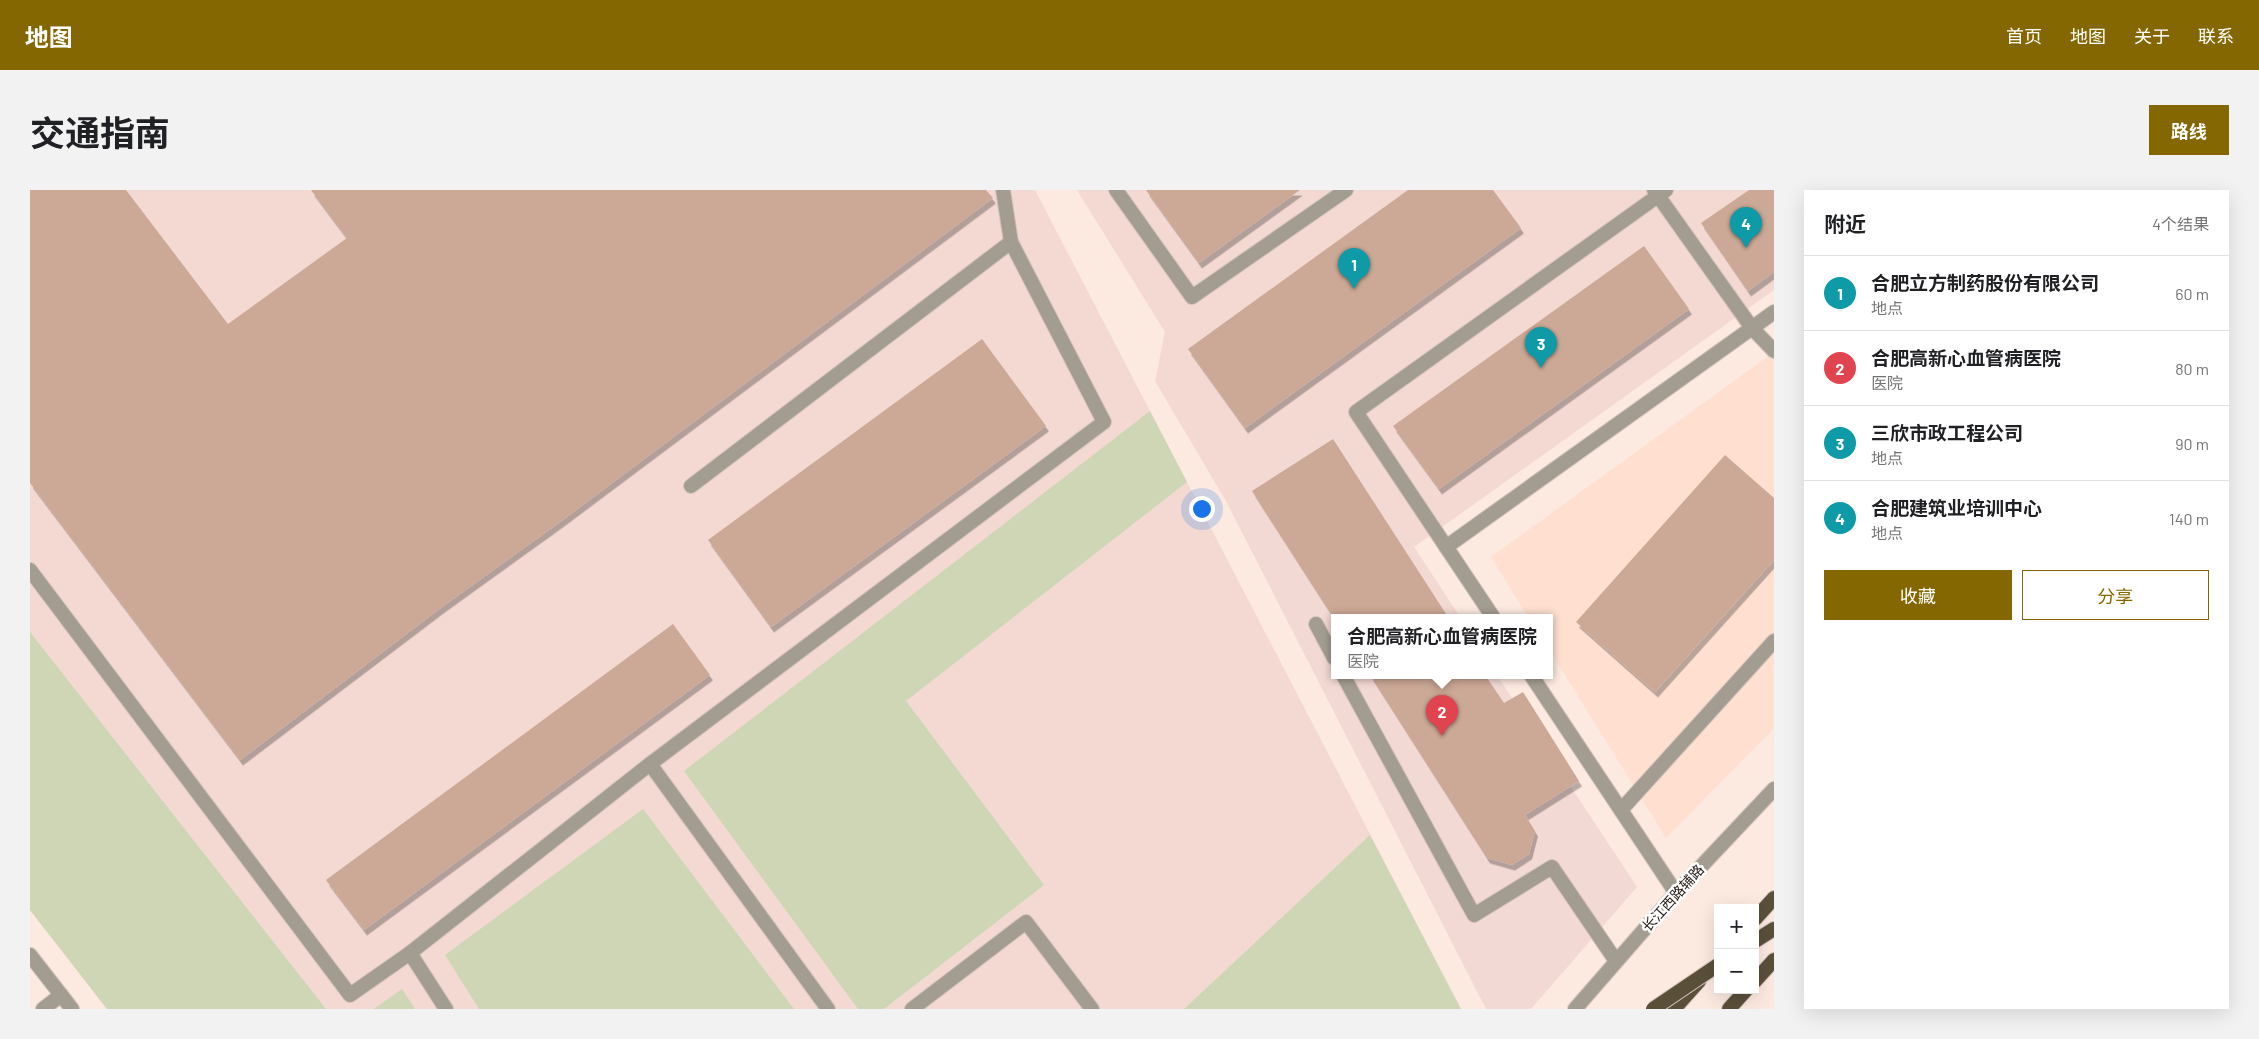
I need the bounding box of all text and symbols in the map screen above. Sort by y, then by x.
text: 地图 [25,22,73,51]
text: 首页 [2006,25,2042,47]
text: 地图 [2070,25,2106,47]
text: 关于 [2134,25,2170,47]
text: 联系 [2198,25,2234,47]
button: 路线 [2149,105,2229,155]
text: 交通指南 [30,111,170,153]
pin: 4 [1730,207,1762,248]
text: 附近 [1824,211,1866,236]
text: 4个结果 [2152,214,2209,233]
pin: 1 [1338,248,1370,289]
text: 合肥立方制药股份有限公司 [1871,271,2099,294]
text: 1 [1837,284,1843,303]
text: 60 m [2175,284,2209,303]
text: 地点 [1871,298,1903,317]
pin: 3 [1525,327,1557,368]
text: 合肥高新心血管病医院 [1871,346,2061,369]
text: 2 [1836,359,1844,378]
text: 80 m [2175,359,2209,378]
text: 医院 [1871,373,1903,392]
text: 三欣市政工程公司 [1871,421,2023,444]
text: 3 [1836,434,1844,453]
text: 90 m [2175,434,2209,453]
text: 地点 [1871,448,1903,467]
your location [1189,496,1215,522]
text: 合肥建筑业培训中心 [1871,496,2042,519]
text: 4 [1835,509,1845,528]
text: 140 m [2169,509,2209,528]
text: 地点 [1871,523,1903,542]
button: 收藏 [1824,570,2012,620]
button: 分享 [2022,570,2209,620]
popup [1331,614,1553,679]
text: 合肥高新心血管病医院 [1347,624,1537,647]
text: 医院 [1347,651,1379,670]
pin: 2 [1426,695,1458,736]
street label: 长江西路辅路 [1638,861,1707,935]
map controls [1714,904,1759,994]
button: + [1714,904,1759,949]
button: − [1714,949,1759,994]

